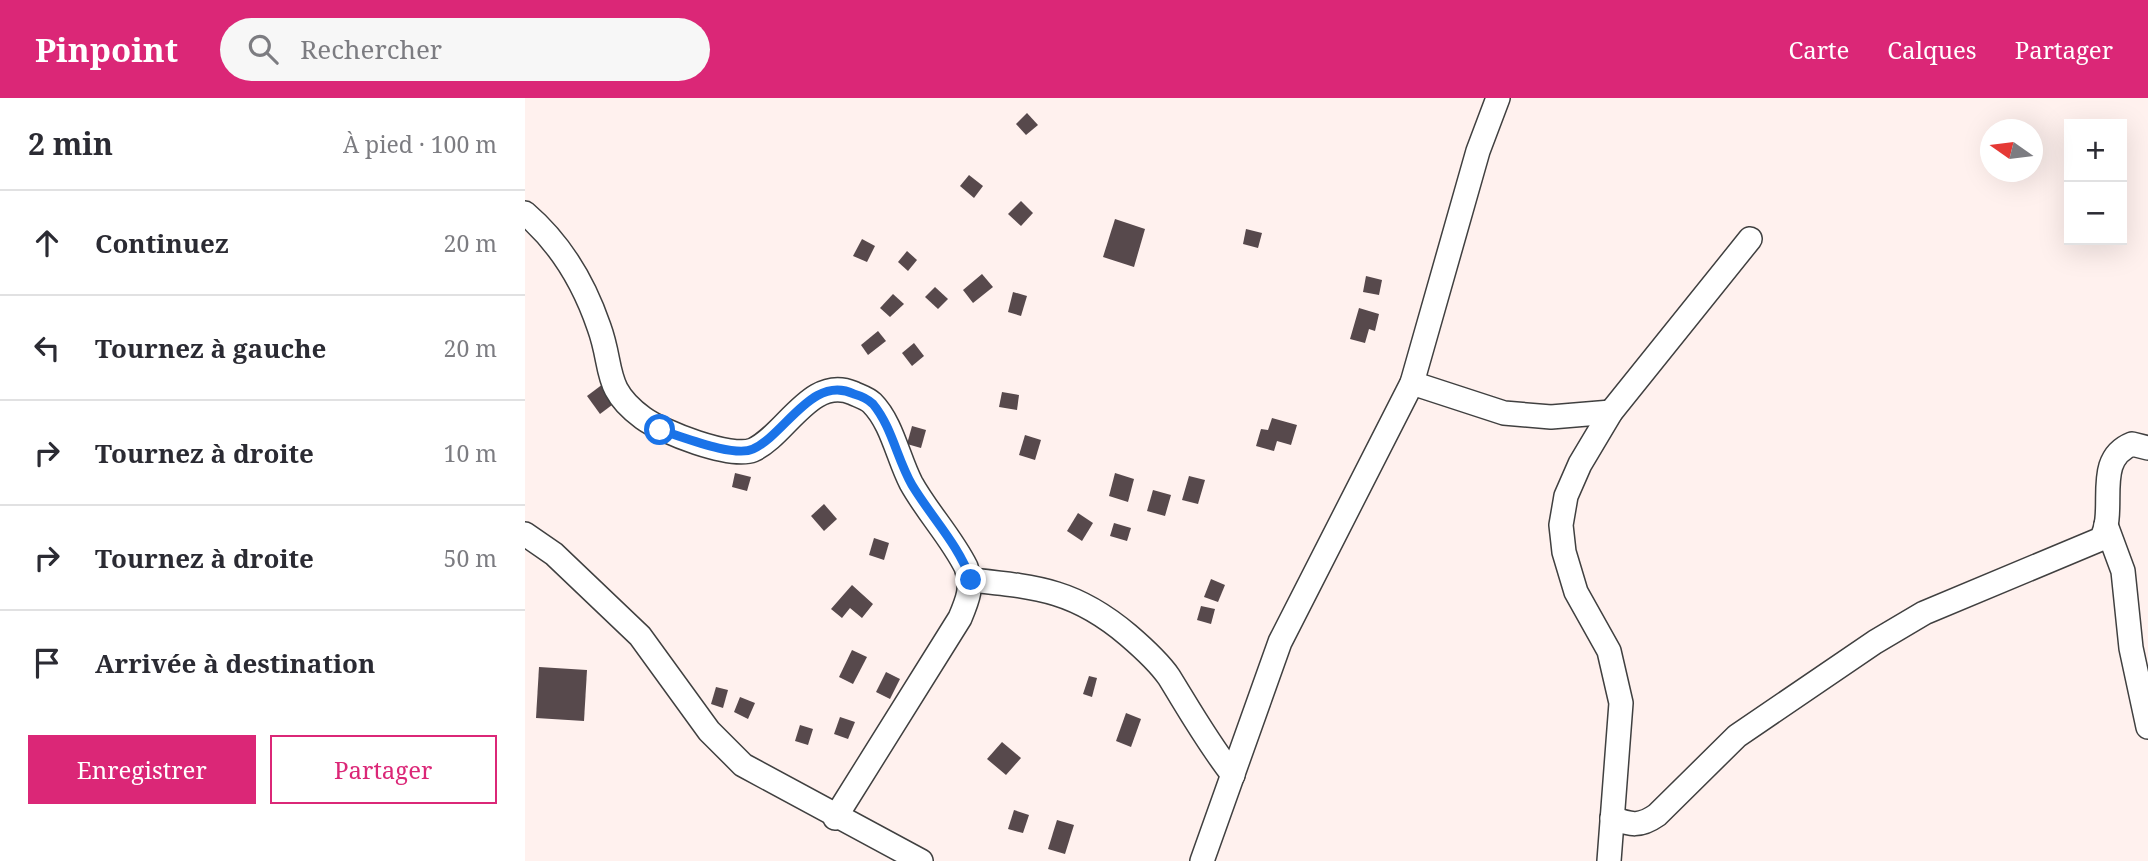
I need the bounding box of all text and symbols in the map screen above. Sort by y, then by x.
search box [220,18,710,81]
text: Pinpoint [35,27,178,72]
icon: search [244,30,282,68]
text: Rechercher [300,31,442,67]
text: Carte [1789,33,1849,66]
text: Calques [1887,33,1977,66]
text: Partager [2015,33,2113,66]
north arrow [1980,119,2043,182]
map controls [2064,119,2127,245]
button: + [2064,119,2127,182]
text: 2 min [28,123,113,164]
text: À pied · 100 m [343,128,497,160]
button: − [2064,182,2127,245]
icon: ahead [28,224,66,262]
text: Continuez [95,225,229,261]
text: 20 m [444,227,497,259]
icon: left [28,329,66,367]
text: Tournez à gauche [95,330,326,366]
text: 20 m [444,332,497,364]
route start [644,414,675,445]
icon: right [28,434,66,472]
text: Tournez à droite [95,435,314,471]
text: 10 m [444,437,497,469]
icon: right [28,539,66,577]
text: Tournez à droite [95,540,314,576]
text: 50 m [444,542,497,574]
route end [955,564,986,595]
icon: arrive [28,644,66,682]
text: Arrivée à destination [95,645,375,681]
button: Enregistrer [28,735,256,804]
button: Partager [270,735,497,804]

